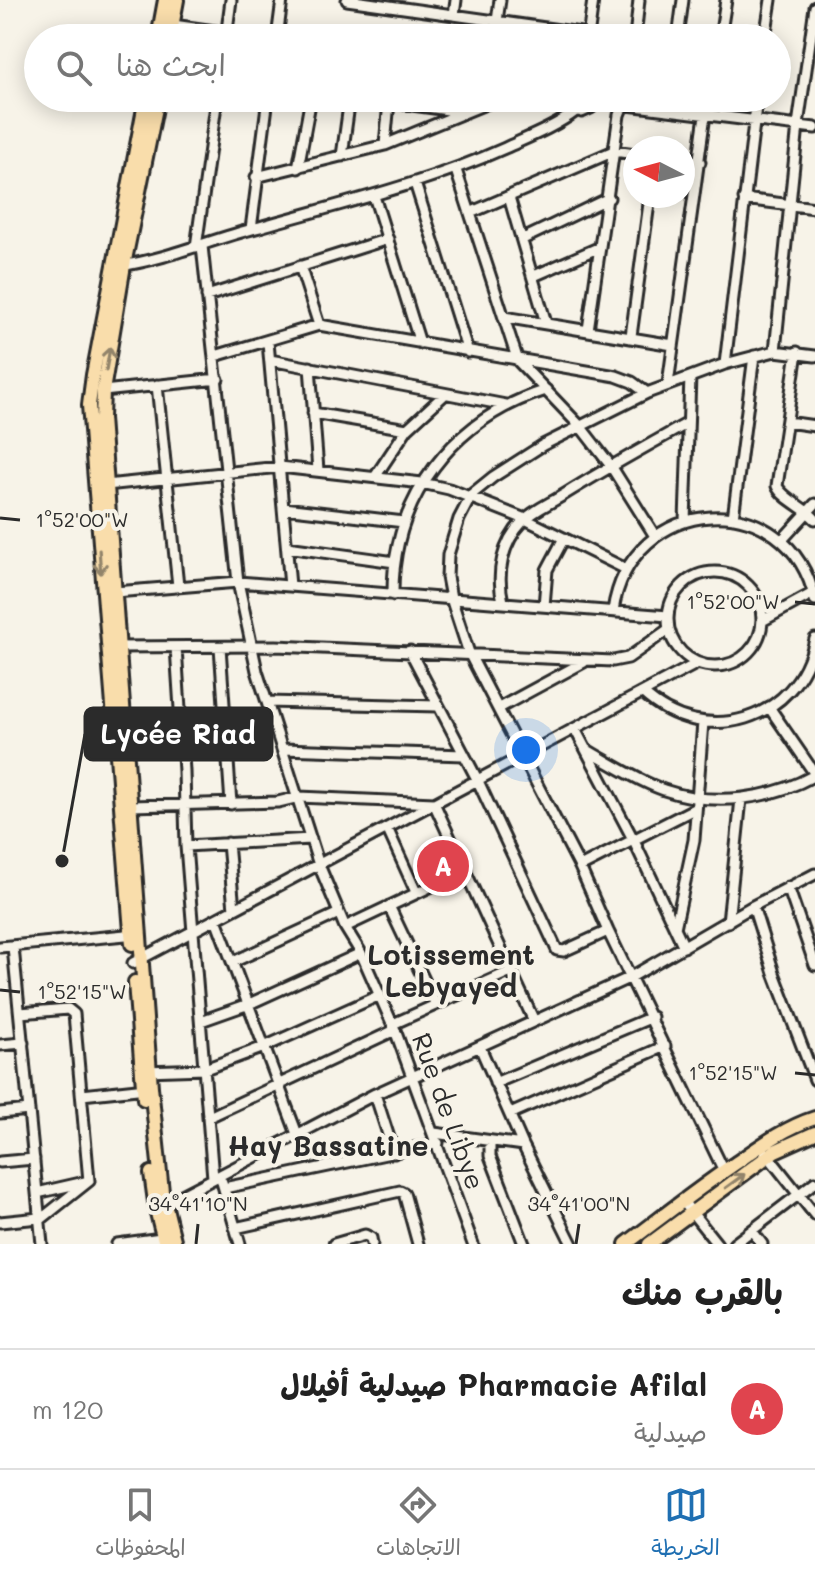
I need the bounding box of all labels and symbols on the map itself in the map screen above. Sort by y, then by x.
north arrow [623,136,695,208]
one-way arrow [102,346,117,372]
text: 1°52'00"W [35,506,129,532]
one-way arrow [93,548,108,575]
text: 1°52'00"W [686,588,780,614]
callout: Lycée Riad [85,708,272,760]
text: Lycée Riad [100,715,256,752]
your location [506,730,546,770]
pin: A [417,836,469,896]
district label: Lotissement Lebyayed [367,936,535,1005]
text: 1°52'15"W [37,978,127,1004]
street label: Rue de Libye [405,1028,493,1194]
text: 1°52'15"W [688,1059,778,1085]
district label: Hay Bassatine [227,1127,429,1164]
one-way arrow [723,1173,745,1189]
text: 34°41'10"N [148,1190,248,1216]
text: 34°41'00"N [528,1190,630,1216]

